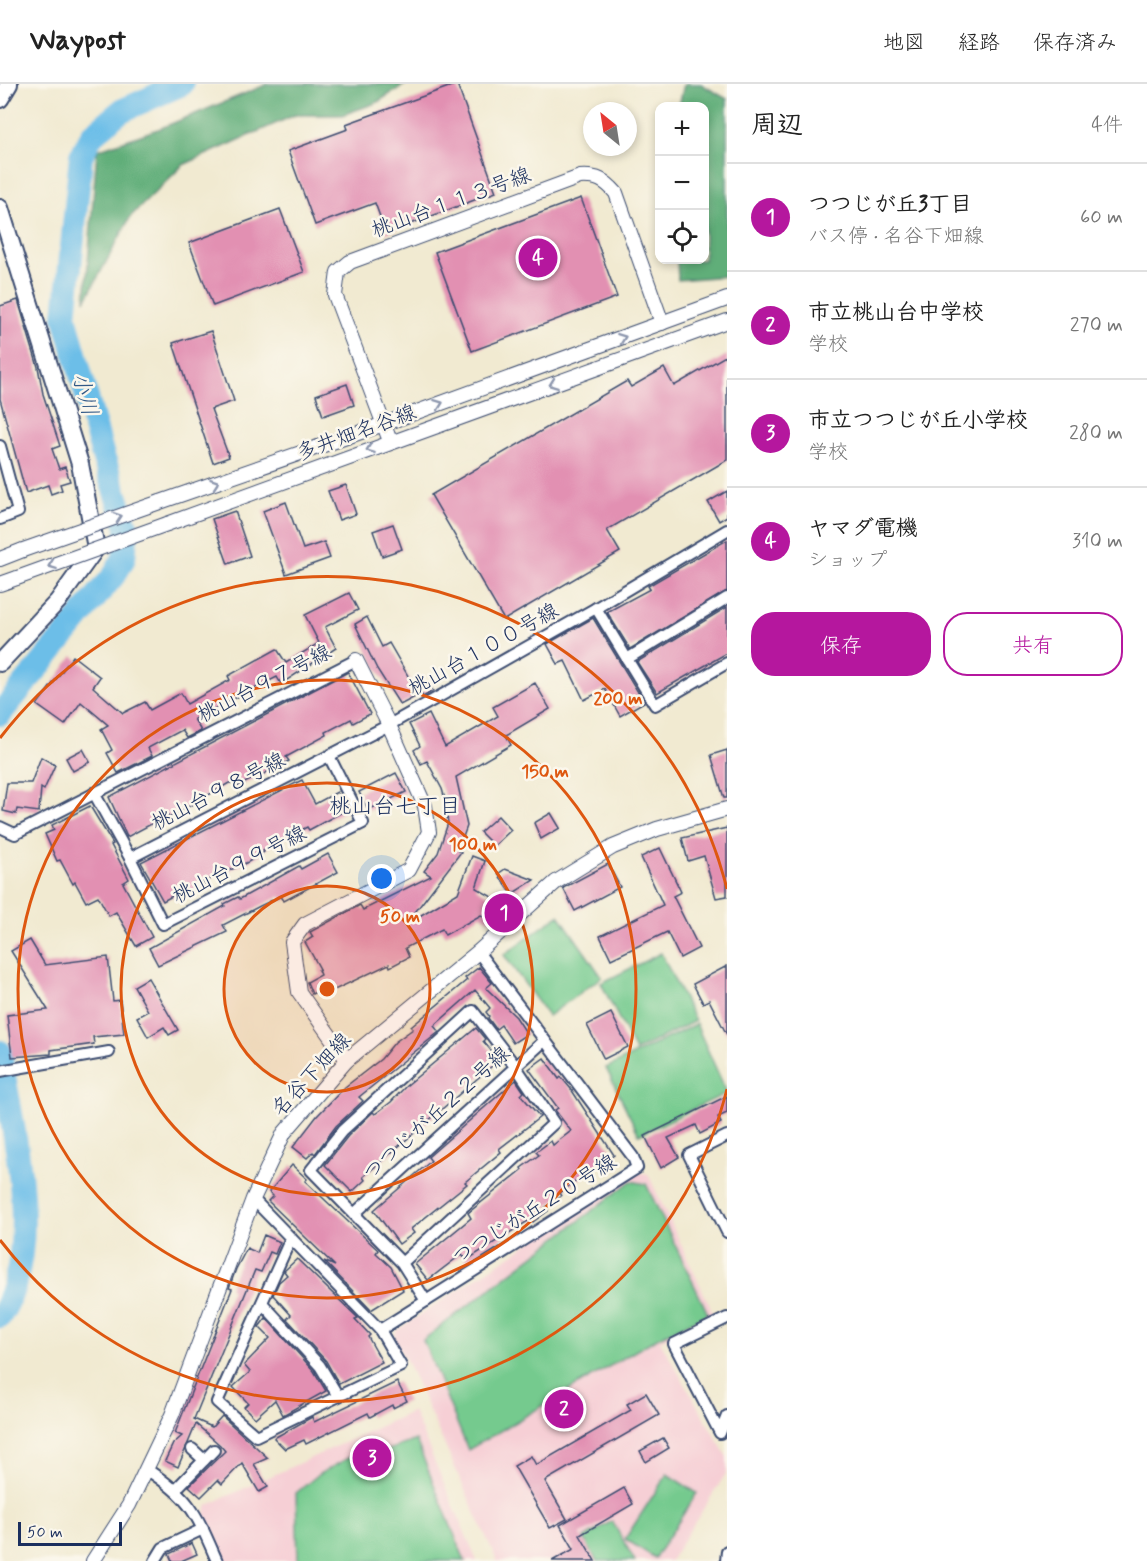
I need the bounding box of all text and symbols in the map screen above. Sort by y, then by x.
text: Waypost [30,23,126,60]
text: 地図 [883,29,925,57]
text: 経路 [958,29,1000,57]
text: 保存済み [1033,29,1117,57]
north arrow [583,102,637,156]
map controls [655,102,709,264]
button: + [655,102,709,156]
text: 周辺 [751,109,803,143]
text: 4件 [1091,112,1123,139]
button: − [655,156,709,210]
street label: 桃山台１１３号線 [368,161,535,245]
text: つつじが丘3丁目 [808,191,972,219]
text: 1 [766,204,775,231]
text: 60 m [1080,204,1123,231]
button: locate [655,210,709,264]
text: バス停 · 名谷下畑線 [808,223,983,250]
pin: 4 [518,236,558,280]
text: 市立桃山台中学校 [808,299,984,327]
text: 2 [766,312,775,339]
text: 270 m [1070,312,1123,339]
text: 学校 [808,331,848,358]
one-way arrow [616,332,627,345]
water label: 小川 [65,370,103,419]
one-way arrow [548,376,559,389]
street label: 多井畑名谷線 [292,398,420,468]
one-way arrow [433,399,444,412]
text: 市立つつじが丘小学校 [808,407,1028,435]
text: 3 [766,420,775,447]
text: 280 m [1069,420,1123,447]
text: 学校 [808,439,848,466]
one-way arrow [365,442,376,454]
one-way arrow [209,478,220,490]
one-way arrow [112,511,123,524]
text: ヤマダ電機 [808,515,918,543]
text: 4 [765,528,776,555]
text: 310 m [1072,528,1123,555]
text: ショップ [808,547,887,574]
one-way arrow [47,558,58,570]
street label: 桃山台１００号線 [403,597,564,703]
button: 保存 [751,612,931,676]
button: 共有 [943,612,1123,676]
street label: 桃山台９７号線 [193,638,336,730]
text: 200 m [593,687,643,711]
street label: 桃山台９８号線 [147,746,290,838]
text: 150 m [521,760,569,784]
district label: 桃山台七丁目 [329,793,461,821]
street label: 桃山台９９号線 [168,819,311,911]
text: 100 m [449,833,497,857]
your location [367,864,396,893]
pin: 1 [484,890,524,936]
text: 50 m [380,905,420,929]
centre of rings [317,979,337,999]
street label: 名谷下畑線 [266,1027,358,1123]
street label: つつじが丘２２号線 [357,1040,516,1187]
street label: つつじが丘２０号線 [447,1148,622,1272]
pin: 2 [544,1386,584,1432]
pin: 3 [352,1436,392,1480]
scale bar [18,1519,122,1546]
text: 50 m [27,1522,63,1543]

